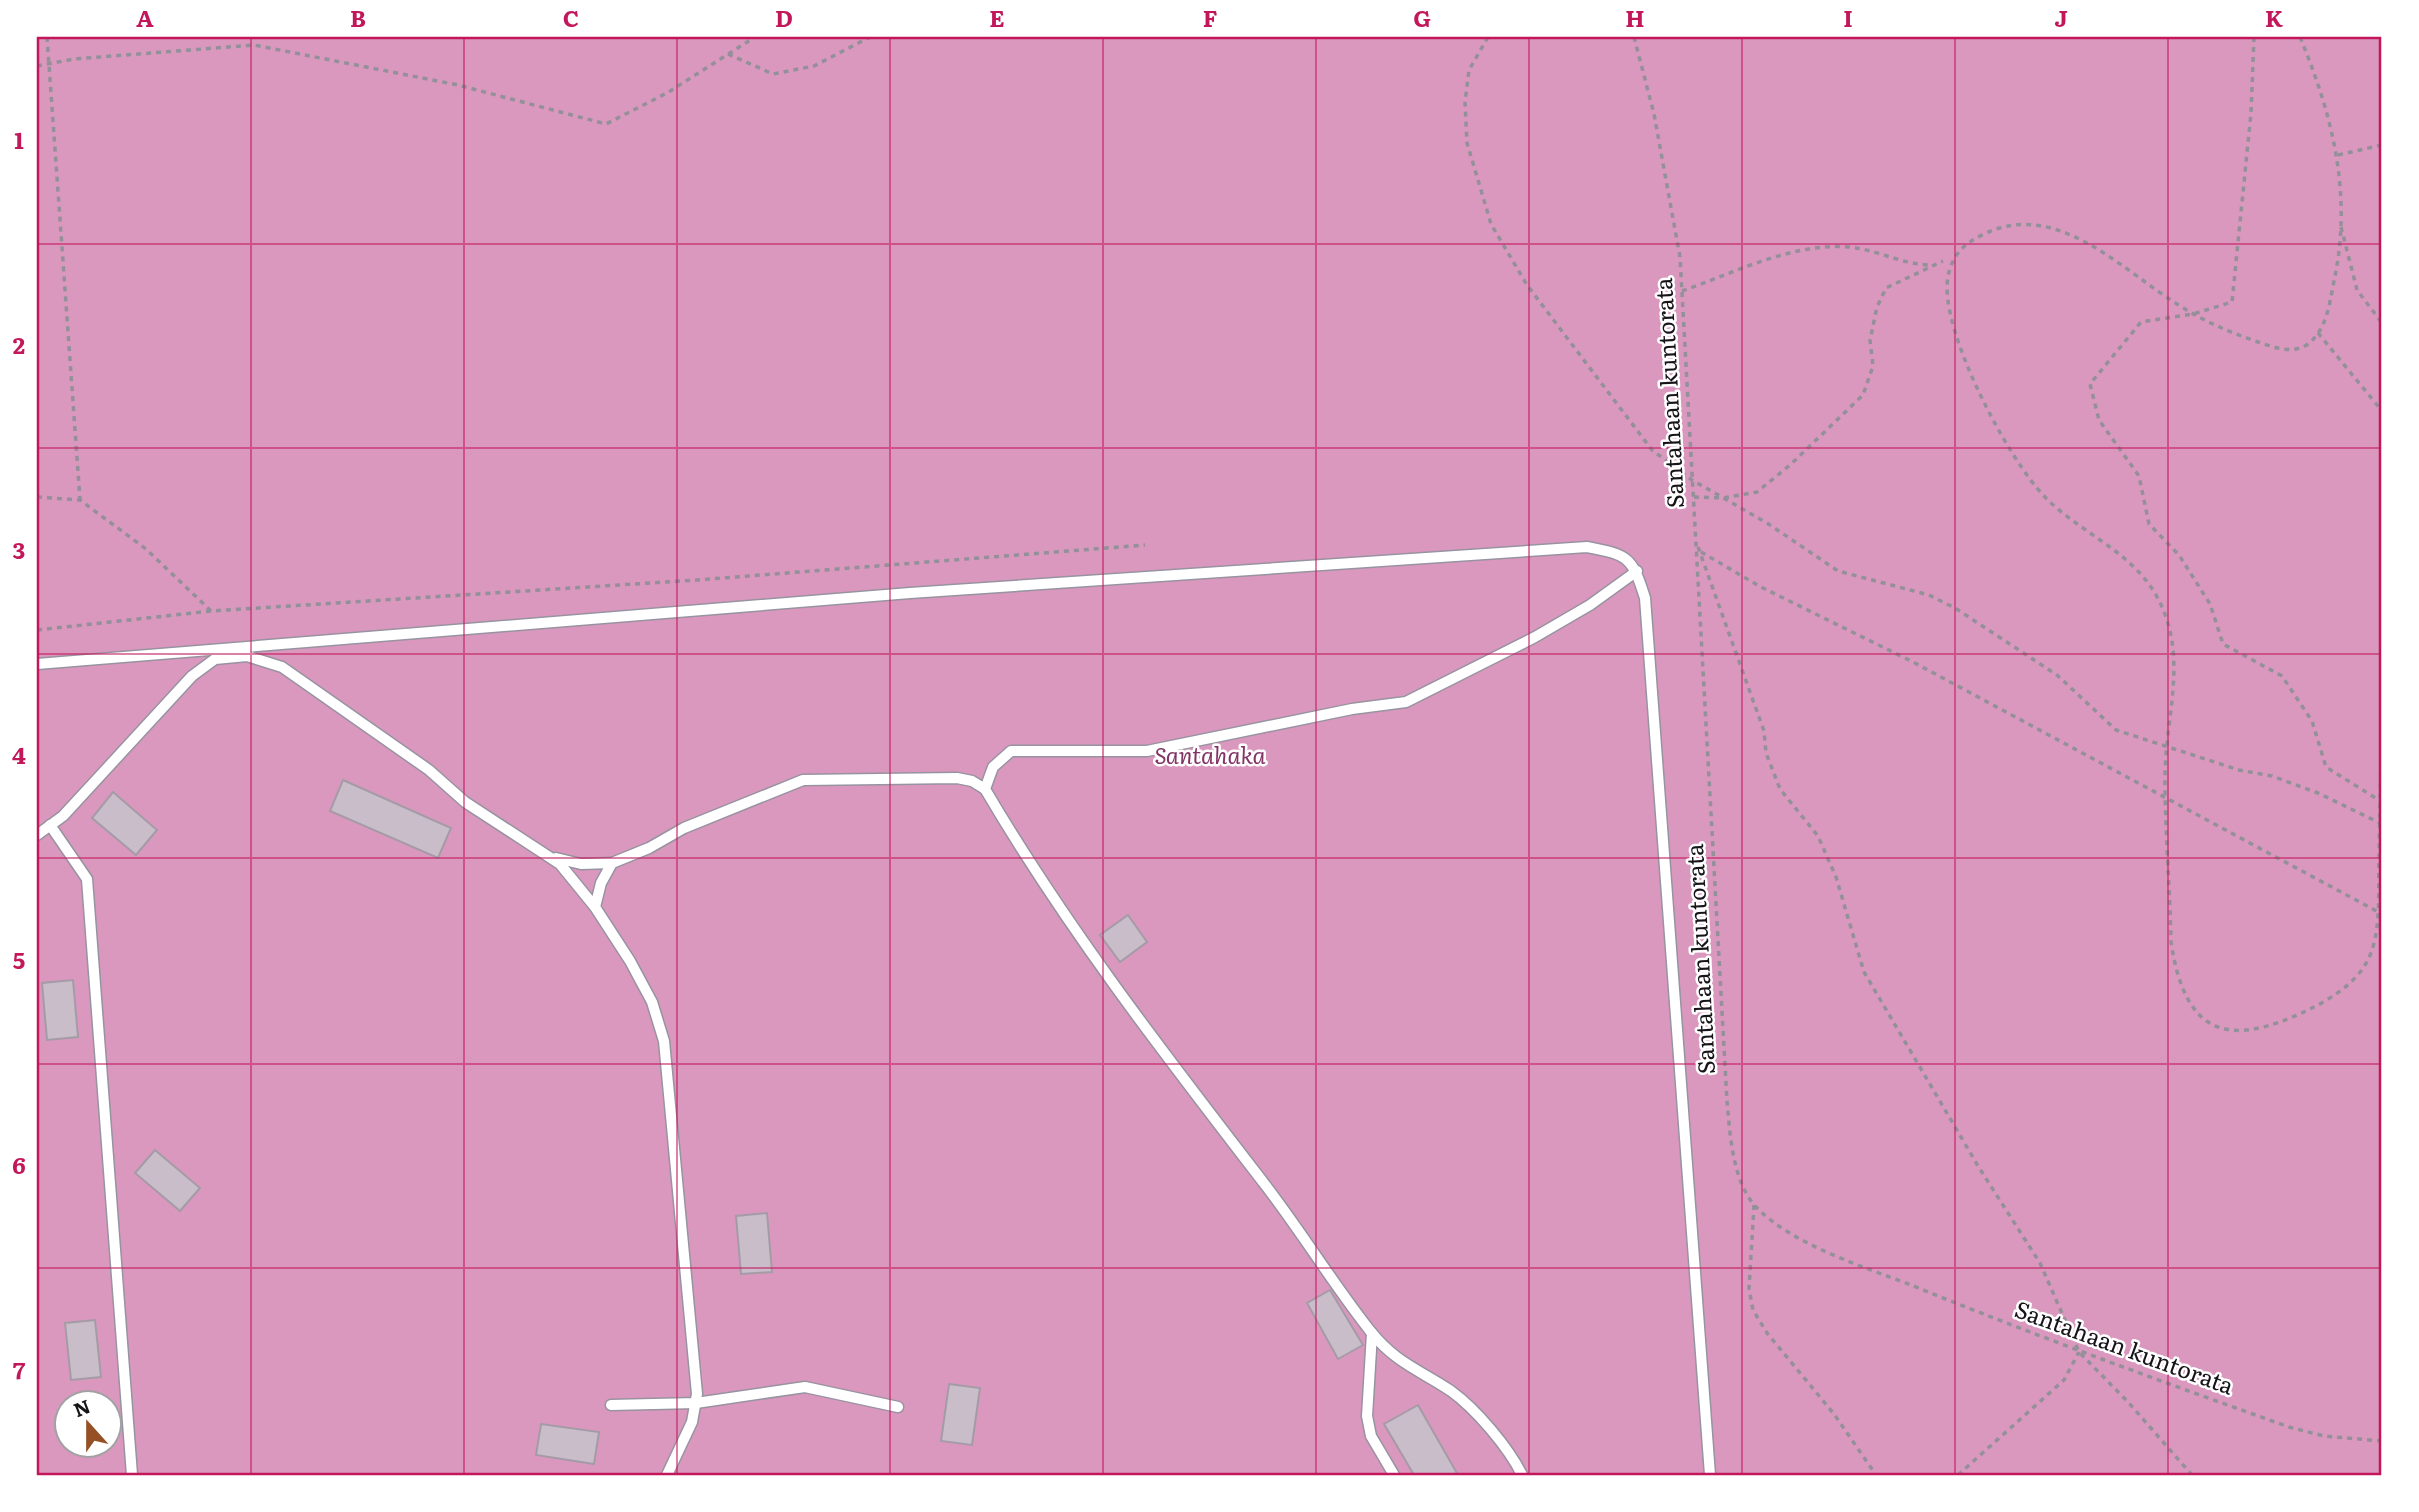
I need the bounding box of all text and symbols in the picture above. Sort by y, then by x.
text: A [136,0,154,34]
text: B [350,0,366,34]
text: C [563,0,579,34]
text: D [775,0,793,34]
text: E [989,0,1005,34]
text: F [1203,0,1218,34]
text: G [1413,0,1431,34]
text: H [1625,0,1645,34]
text: I [1843,0,1853,34]
text: J [2054,0,2068,34]
text: K [2265,0,2283,34]
text: 1 [14,122,24,156]
street label: Santahaan kuntorata [1645,276,1691,509]
text: 2 [13,327,25,361]
text: 3 [13,532,25,566]
text: 4 [12,737,26,771]
park label: Santahaka [1154,737,1266,771]
street label: Santahaan kuntorata [1676,842,1722,1075]
text: 5 [13,942,25,976]
text: 6 [12,1147,26,1181]
street label: Santahaan kuntorata [2010,1291,2239,1402]
text: 7 [13,1352,26,1386]
north arrow [52,1390,122,1460]
text: N [69,1391,94,1423]

